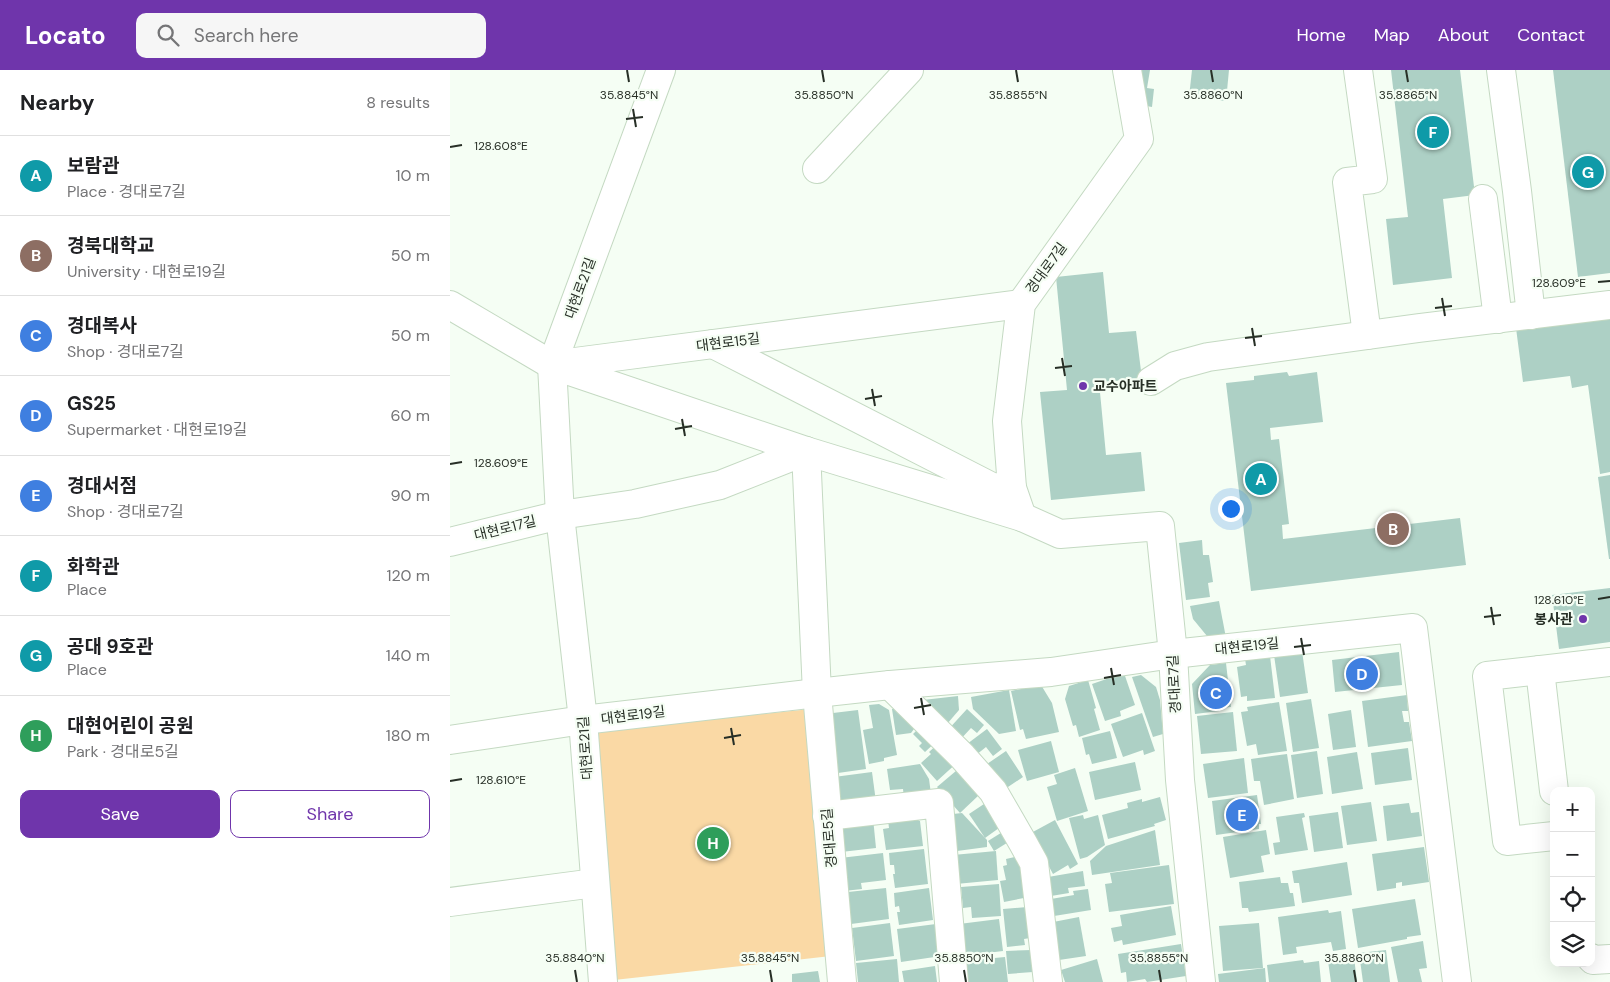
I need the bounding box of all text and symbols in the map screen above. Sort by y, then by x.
search box [136,13,486,58]
text: Locato [25,20,106,51]
icon: search [154,21,182,49]
text: Search here [194,23,299,48]
text: Home [1296,23,1346,47]
text: Map [1374,23,1410,47]
text: About [1438,23,1489,47]
text: Contact [1517,23,1585,47]
text: 35.8845°N [600,87,658,103]
text: 35.8850°N [794,87,854,103]
text: 35.8855°N [989,87,1047,103]
text: 35.8860°N [1183,87,1243,103]
text: 35.8865°N [1379,87,1437,103]
text: Nearby [20,89,94,117]
text: 8 results [366,92,430,113]
pin: F [1417,113,1449,151]
text: 128.608°E [474,138,528,154]
text: 보람관 [67,153,119,178]
pin: G [1572,153,1604,191]
text: A [30,165,42,186]
text: 10 m [396,165,430,186]
text: Place · 경대로7길 [67,181,186,202]
text: 경북대학교 [67,233,154,258]
street label: 경대로7길 [1021,239,1071,297]
text: B [31,245,41,266]
text: 50 m [391,245,430,266]
street label: 대현로21길 [561,255,599,321]
text: University · 대현로19길 [67,261,226,282]
text: 128.609°E [1532,275,1586,291]
text: 경대복사 [67,313,137,338]
text: C [30,325,42,346]
text: 50 m [391,325,430,346]
street label: 대현로15길 [695,329,761,355]
text: Shop · 경대로7길 [67,341,184,362]
place label: 교수아파트 [1093,377,1158,395]
marker: 교수아파트 [1077,380,1089,392]
text: GS25 [67,391,116,416]
text: D [30,405,42,426]
text: 60 m [390,405,430,426]
text: Supermarket · 대현로19길 [67,419,248,440]
text: 128.609°E [474,455,528,471]
pin: A [1245,460,1277,498]
text: 경대서점 [67,473,137,498]
text: E [31,485,41,506]
text: 90 m [390,485,430,506]
your location [1218,496,1244,522]
text: Shop · 경대로7길 [67,501,184,522]
pin: B [1377,510,1409,548]
street label: 대현로17길 [472,512,538,544]
text: 화학관 [67,554,119,579]
text: F [32,565,40,586]
text: 120 m [386,565,430,586]
text: Place [67,579,107,600]
text: 128.610°E [1534,592,1584,608]
place label: 봉사관 [1534,610,1573,628]
marker: 봉사관 [1577,613,1589,625]
text: 공대 9호관 [67,634,153,659]
street label: 대현로19길 [1214,634,1280,658]
text: G [30,645,42,666]
text: 140 m [386,645,430,666]
street label: 경대로7길 [1163,654,1185,714]
pin: D [1346,655,1378,693]
text: Place [67,659,107,680]
pin: C [1200,674,1232,712]
street label: 대현로19길 [600,702,666,728]
text: 대현어린이 공원 [67,713,194,738]
street label: 대현로21길 [574,715,596,781]
text: H [30,725,42,746]
text: 180 m [386,725,430,746]
text: Park · 경대로5길 [67,741,179,762]
text: 128.610°E [476,772,526,788]
map controls [1550,787,1595,967]
button: + [1550,787,1595,832]
button: Save [20,790,220,838]
button: Share [230,790,430,838]
pin: E [1226,796,1258,834]
street label: 경대로5길 [817,807,841,869]
pin: H [697,824,729,862]
button: − [1550,832,1595,877]
button: locate [1550,877,1595,922]
button: layers [1550,922,1595,967]
text: 35.8840°N [545,950,605,966]
text: 35.8845°N [741,950,799,966]
text: 35.8850°N [934,950,994,966]
text: 35.8855°N [1130,950,1188,966]
text: 35.8860°N [1324,950,1384,966]

